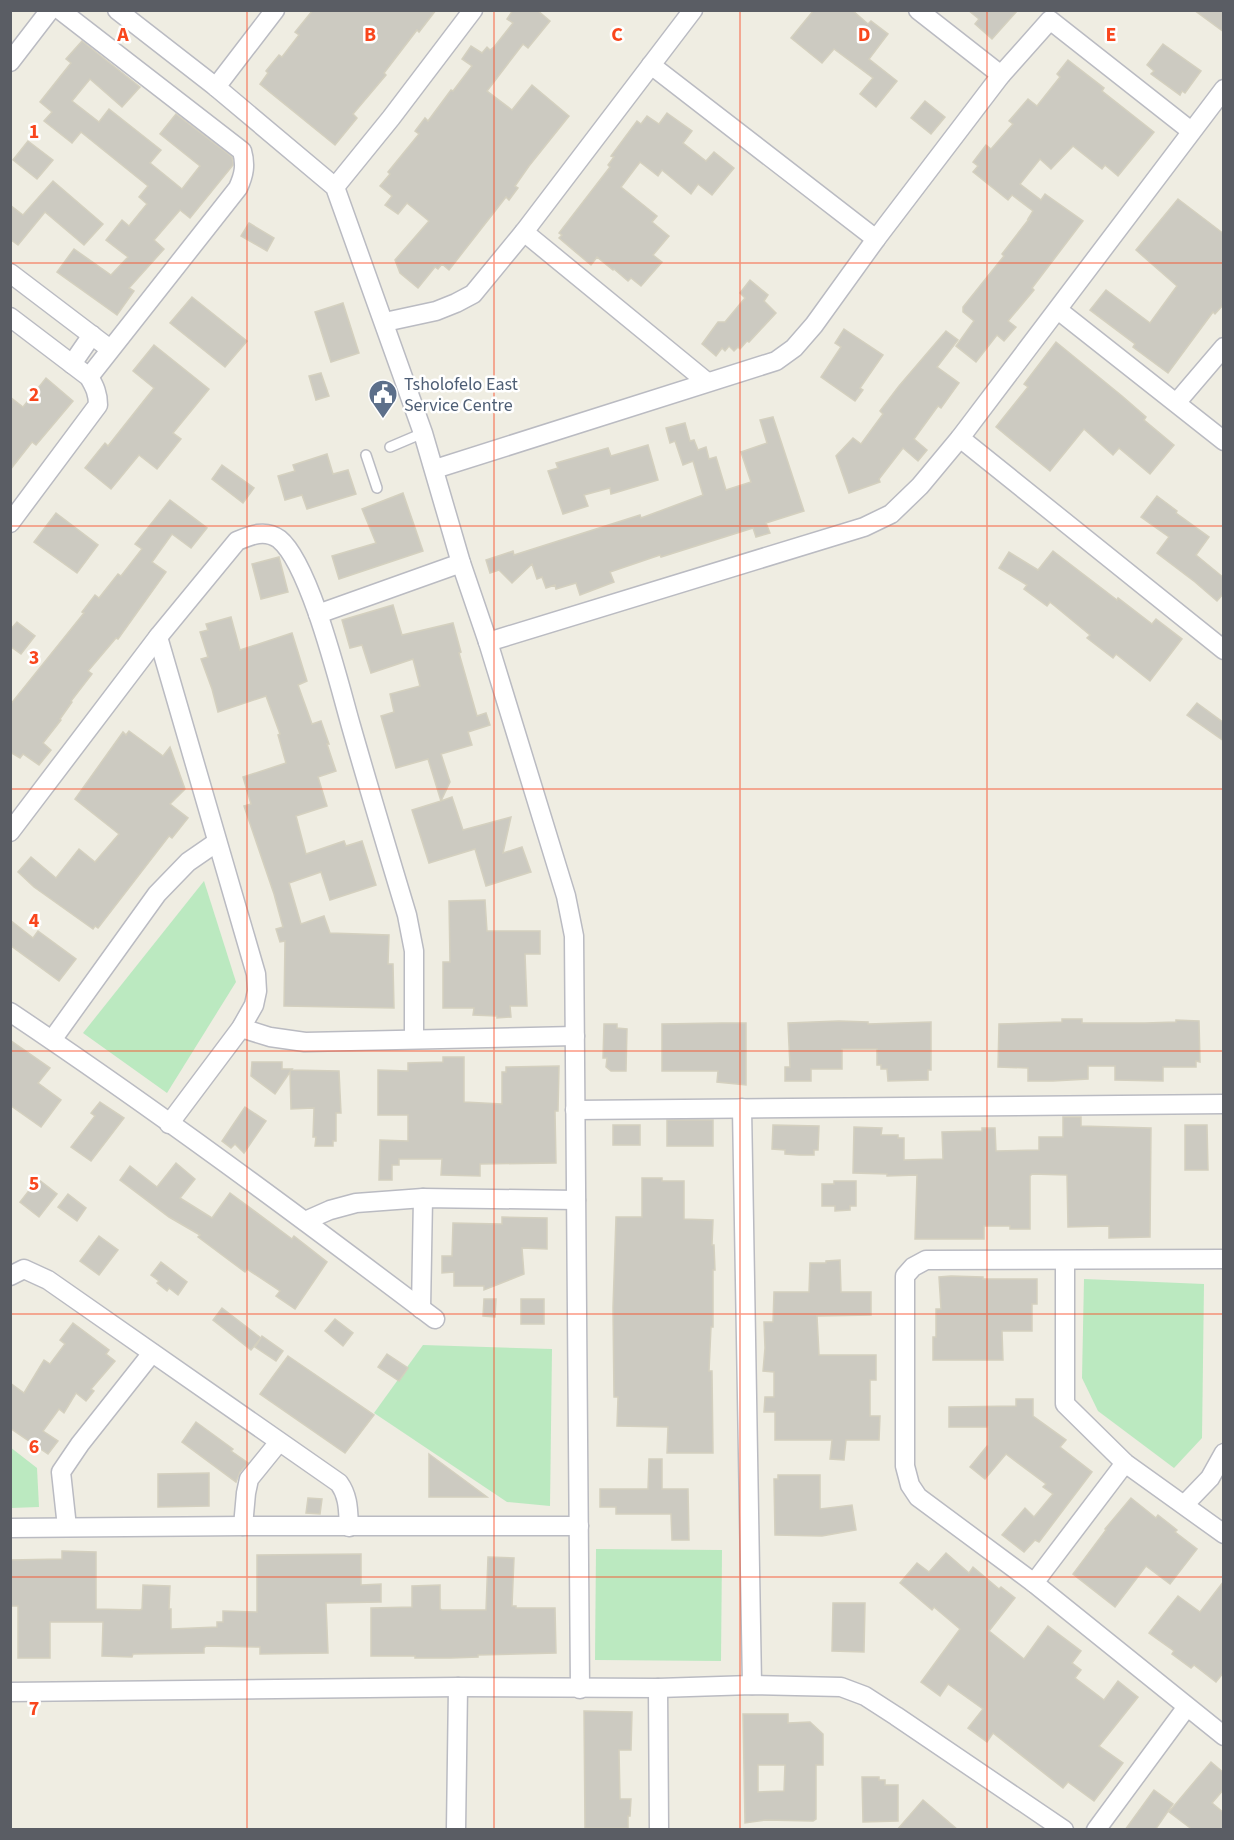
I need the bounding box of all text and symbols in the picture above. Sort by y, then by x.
text: A [116,21,129,49]
text: B [364,21,376,49]
text: C [611,21,623,49]
text: D [858,21,870,49]
text: E [1106,21,1116,49]
text: 1 [29,118,39,146]
place label: Tsholofelo East Service Centre [404,372,518,418]
public building icon: Tsholofelo East Service Centre [367,378,399,420]
text: 2 [29,381,39,409]
text: 3 [29,644,39,672]
text: 4 [29,907,40,935]
text: 5 [29,1170,39,1198]
text: 6 [29,1433,39,1461]
text: 7 [29,1695,39,1723]

